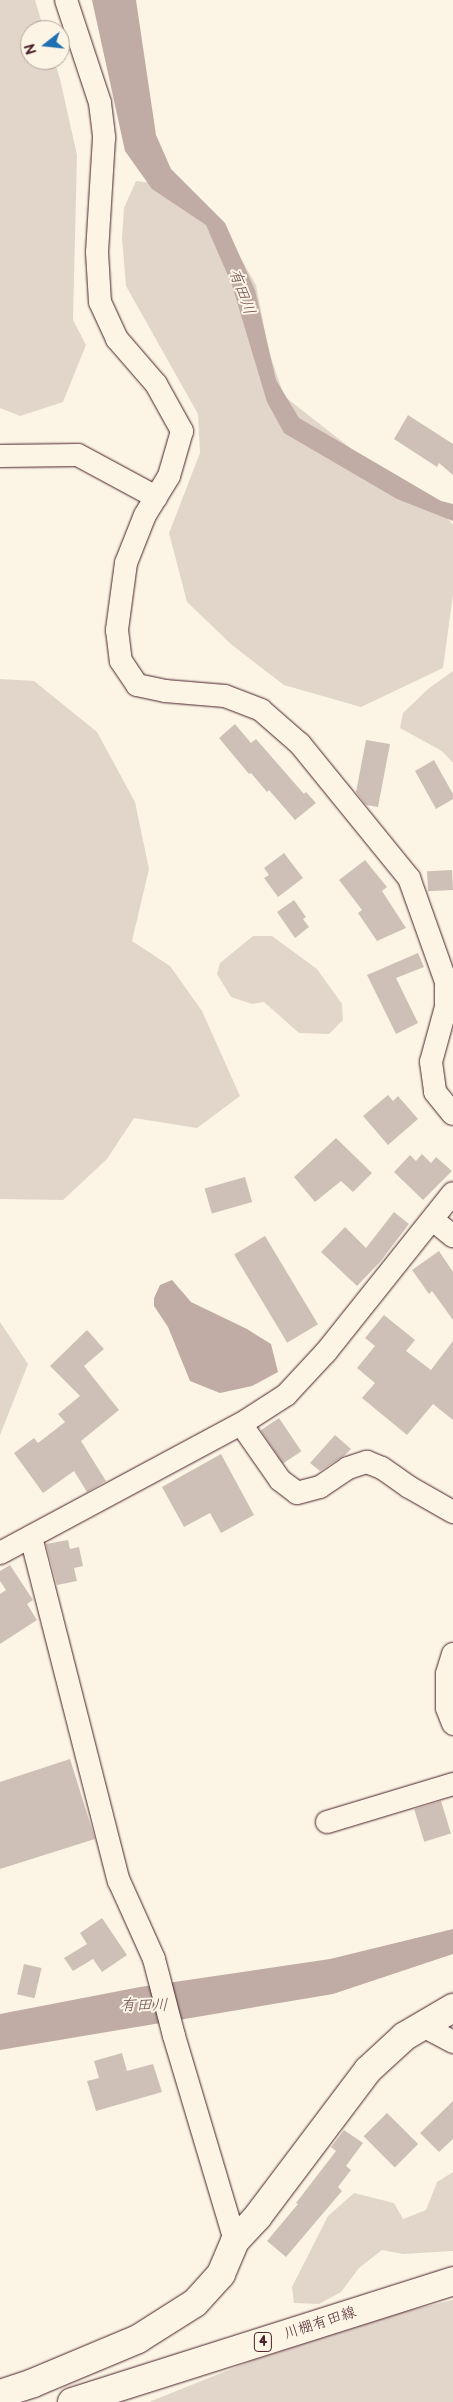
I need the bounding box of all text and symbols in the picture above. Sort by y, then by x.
north arrow [20,20,70,70]
text: N [21,42,41,56]
water label: 有田川 [224,266,258,318]
water label: 有田川 [120,1996,168,2016]
street label: 川棚有田線 [282,2303,358,2343]
road number: 4 [253,2330,273,2354]

